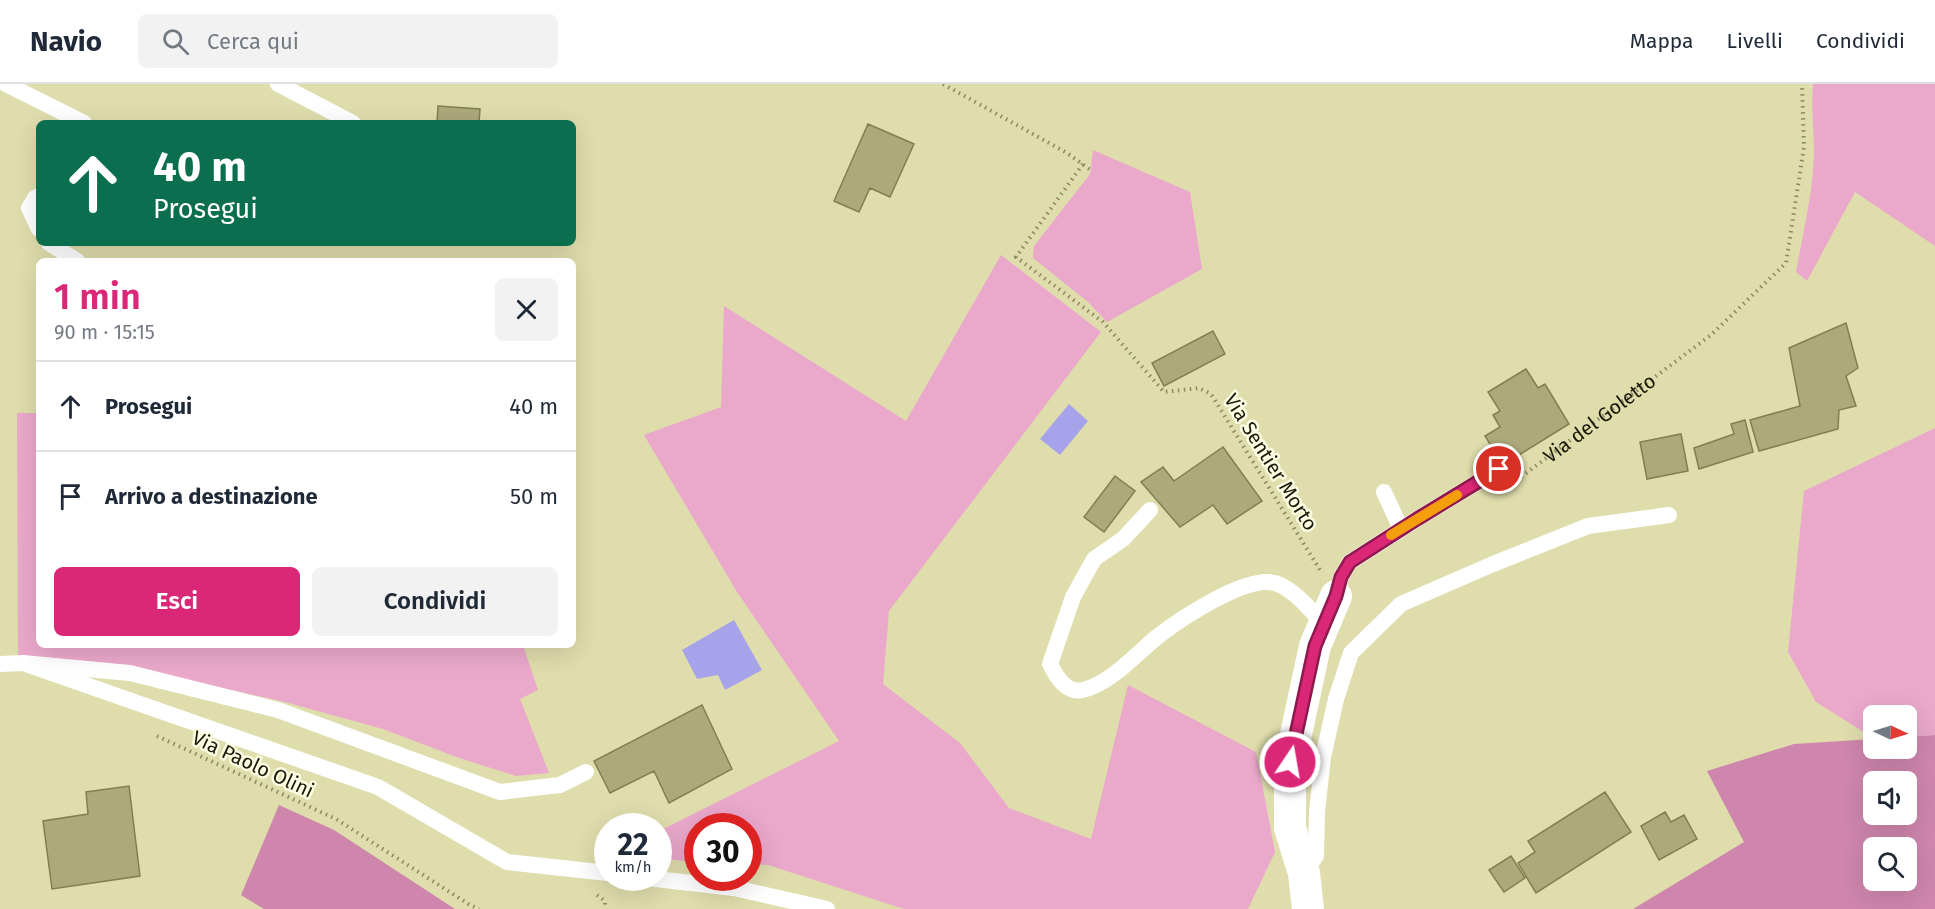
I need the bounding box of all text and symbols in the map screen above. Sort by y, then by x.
search box [138,14,558,68]
text: Navio [30,25,102,58]
icon: search [159,25,192,58]
text: Cerca qui [207,28,299,55]
text: Mappa [1630,28,1694,54]
text: Livelli [1727,28,1783,54]
text: Condividi [1816,28,1905,54]
text: 40 m [153,142,247,192]
icon: ahead [54,144,132,222]
text: Prosegui [153,193,258,225]
text: 1 min [54,275,141,319]
button: close [495,278,558,341]
text: 90 m · 15:15 [54,320,155,344]
street label: Via del Goletto [1539,369,1660,468]
street label: Via Sentier Morto [1219,389,1323,535]
icon: ahead [54,390,87,423]
text: Prosegui [105,393,192,420]
text: 40 m [509,393,558,420]
pin [1473,443,1524,494]
icon: arrive [1482,452,1515,485]
icon: arrive [54,480,87,513]
text: Arrivo a destinazione [105,483,318,510]
text: 50 m [510,483,558,510]
button: Esci [54,567,300,636]
button: Condividi [312,567,558,636]
north arrow [1863,705,1917,759]
map controls [1863,705,1917,891]
street label: Via Paolo Olini [188,725,318,803]
position arrow [1258,730,1322,794]
button: sound [1863,771,1917,825]
speed limit sign: 30 [684,813,762,891]
text: 22 [617,827,649,863]
button: search [1863,837,1917,891]
text: km/h [614,858,652,876]

